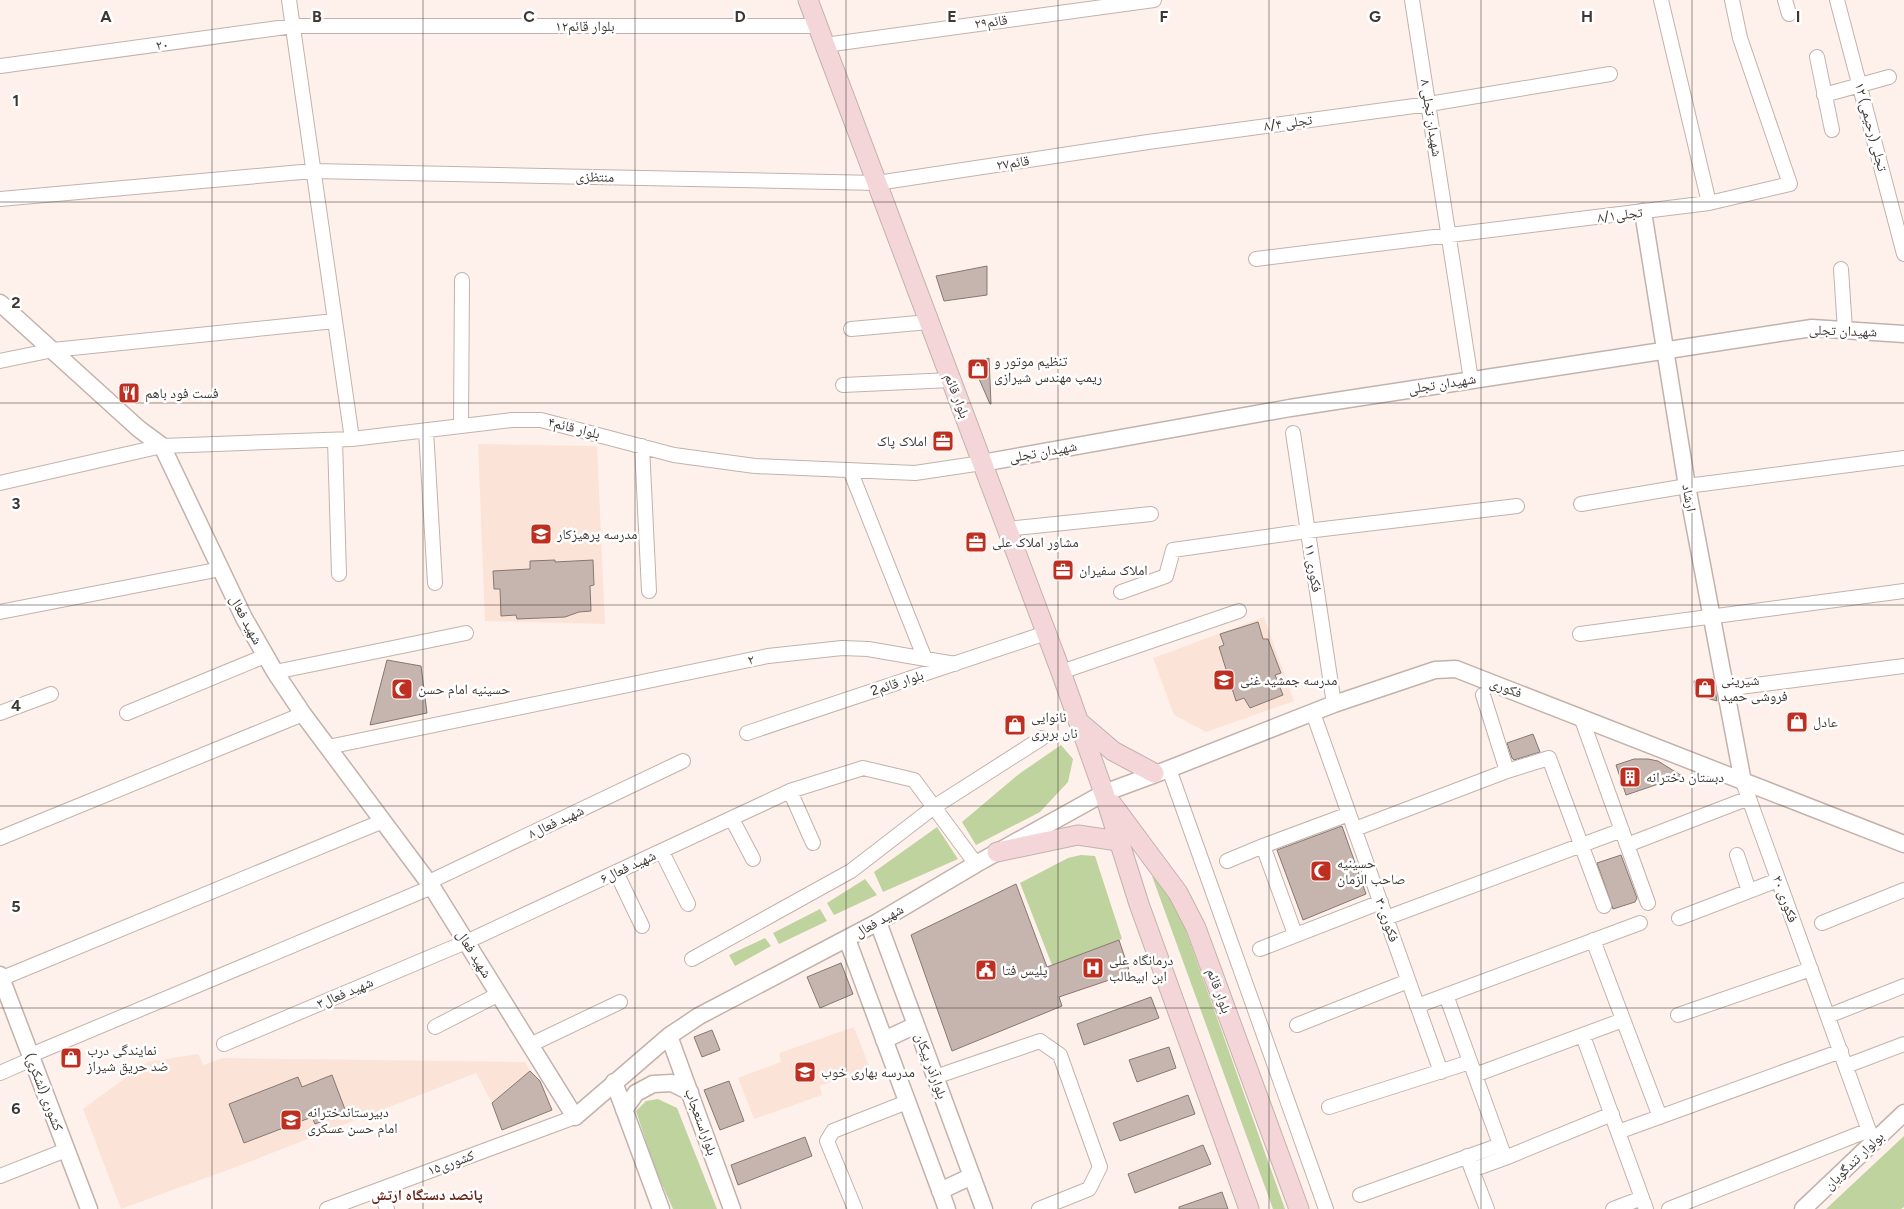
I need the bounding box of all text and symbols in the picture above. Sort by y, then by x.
text: A [100,7,112,26]
text: B [312,7,322,26]
text: C [523,7,535,26]
text: D [734,7,746,26]
text: E [947,7,957,26]
text: F [1160,7,1169,26]
text: G [1369,7,1381,26]
text: H [1581,7,1593,26]
text: I [1796,7,1800,26]
street label: قائم۲۹ [973,11,1009,34]
street label: بلوار قائم۱۲ [555,18,615,36]
street label: ۲۰ [155,36,169,54]
street label: شهیدان تجلی ۸ [1416,78,1446,158]
street label: ۱۲ تجلی (رحیمی) [1851,81,1891,173]
text: 1 [13,91,19,110]
street label: ۸/۴ تجلی [1263,111,1313,135]
street label: قائم۲۷ [995,152,1031,175]
street label: منتظزی [576,168,614,186]
street label: تجلی۸/۱ [1597,204,1644,226]
text: 2 [11,293,21,312]
street label: شهیدان تجلی [1809,321,1877,341]
place label: تنظیم موتور و ریمپ مهندس شیرازی [994,353,1102,386]
shop icon: تنظیم موتور و ریمپ مهندس شیرازی [966,357,990,381]
street label: شهیدان تجلی [1407,370,1477,398]
street label: بلوار قائم [940,371,973,421]
restaurant icon: فست فود باهم [117,381,141,405]
place label: فست فود باهم [145,385,219,403]
street label: بلوار قائم۴ [546,413,602,444]
office icon: املاک پاک [931,429,955,453]
place label: املاک پاک [877,433,927,450]
street label: شهیدان تجلی [1008,438,1078,466]
street label: ارشاد [1678,483,1700,513]
text: 3 [12,494,21,513]
school or university icon: مدرسه پرهیزکار [529,522,553,546]
place label: مدرسه پرهیزکار [556,526,637,543]
office icon: مشاور املاک علی [964,530,988,554]
place label: مشاور املاک علی [992,534,1079,551]
street label: فکوری ۱۱ [1301,542,1325,594]
office icon: املاک سفیران [1051,558,1075,582]
place label: املاک سفیران [1079,562,1148,579]
street label: شهید فعال [226,593,266,647]
street label: ۲ [746,651,756,669]
street label: 2بلوار قائم [868,666,926,700]
school or university icon: مدرسه جمشید غنی [1212,668,1236,692]
place label: مدرسه جمشید غنی [1240,672,1337,689]
place label: شیرینی فروشی حمید [1721,672,1788,705]
street label: فکوری [1488,674,1525,702]
shop icon: شیرینی فروشی حمید [1693,676,1717,700]
mosque icon: حسینیه امام حسن [390,677,414,701]
place label: حسینیه امام حسن [418,681,510,699]
text: 4 [11,696,21,715]
place label: نانوایی نان بربری [1031,709,1078,742]
shop icon: عادل [1785,710,1809,734]
shop icon: نانوایی نان بربری [1003,713,1027,737]
place label: عادل [1813,714,1838,731]
building icon: دبستان دخترانه [1618,765,1642,789]
place label: دبستان دخترانه [1646,769,1724,786]
street label: شهید فعال۸ [525,802,587,842]
street label: شهید فعال۶ [597,847,659,887]
place label: حسینیه صاحب الزمان [1337,855,1405,888]
mosque icon: حسینیه صاحب الزمان [1309,859,1333,883]
street label: فکوری ۲۰ [1769,873,1801,925]
street label: فکوری۳۰ [1372,896,1402,944]
text: 5 [11,897,21,916]
street label: شهید فعال [852,901,906,941]
street label: شهید فعال [453,927,495,981]
place label: درمانگاه علی ابن ابیطالب [1109,952,1173,985]
hospital icon: درمانگاه علی ابن ابیطالب [1081,956,1105,980]
public building icon: پلیس فتا [974,958,998,982]
place label: پلیس فتا [1002,962,1048,979]
street label: بلوار قائم [1202,966,1235,1016]
street label: شهید فعال۳ [314,974,376,1012]
street label: بلوارآذر پیکان [911,1031,951,1101]
place label: نمایندگی درب ضد حریق شیراز [86,1042,169,1076]
shop icon: نمایندگی درب ضد حریق شیراز [59,1046,83,1070]
street label: کشوری (لشکری) [21,1051,67,1133]
school or university icon: مدرسه بهاری خوب [793,1060,817,1084]
place label: مدرسه بهاری خوب [821,1064,915,1081]
street label: بلواراستعجاب [681,1086,721,1158]
text: 6 [11,1099,21,1118]
place label: دبیرستاندخترانه امام حسن عسکری [307,1104,397,1138]
school or university icon: دبیرستاندخترانه امام حسن عسکری [279,1108,303,1132]
street label: بولوار تندگویان [1821,1128,1888,1194]
street label: کشوری۱۵ [425,1147,477,1179]
district label: پانصد دستگاه ارتش [371,1186,483,1204]

